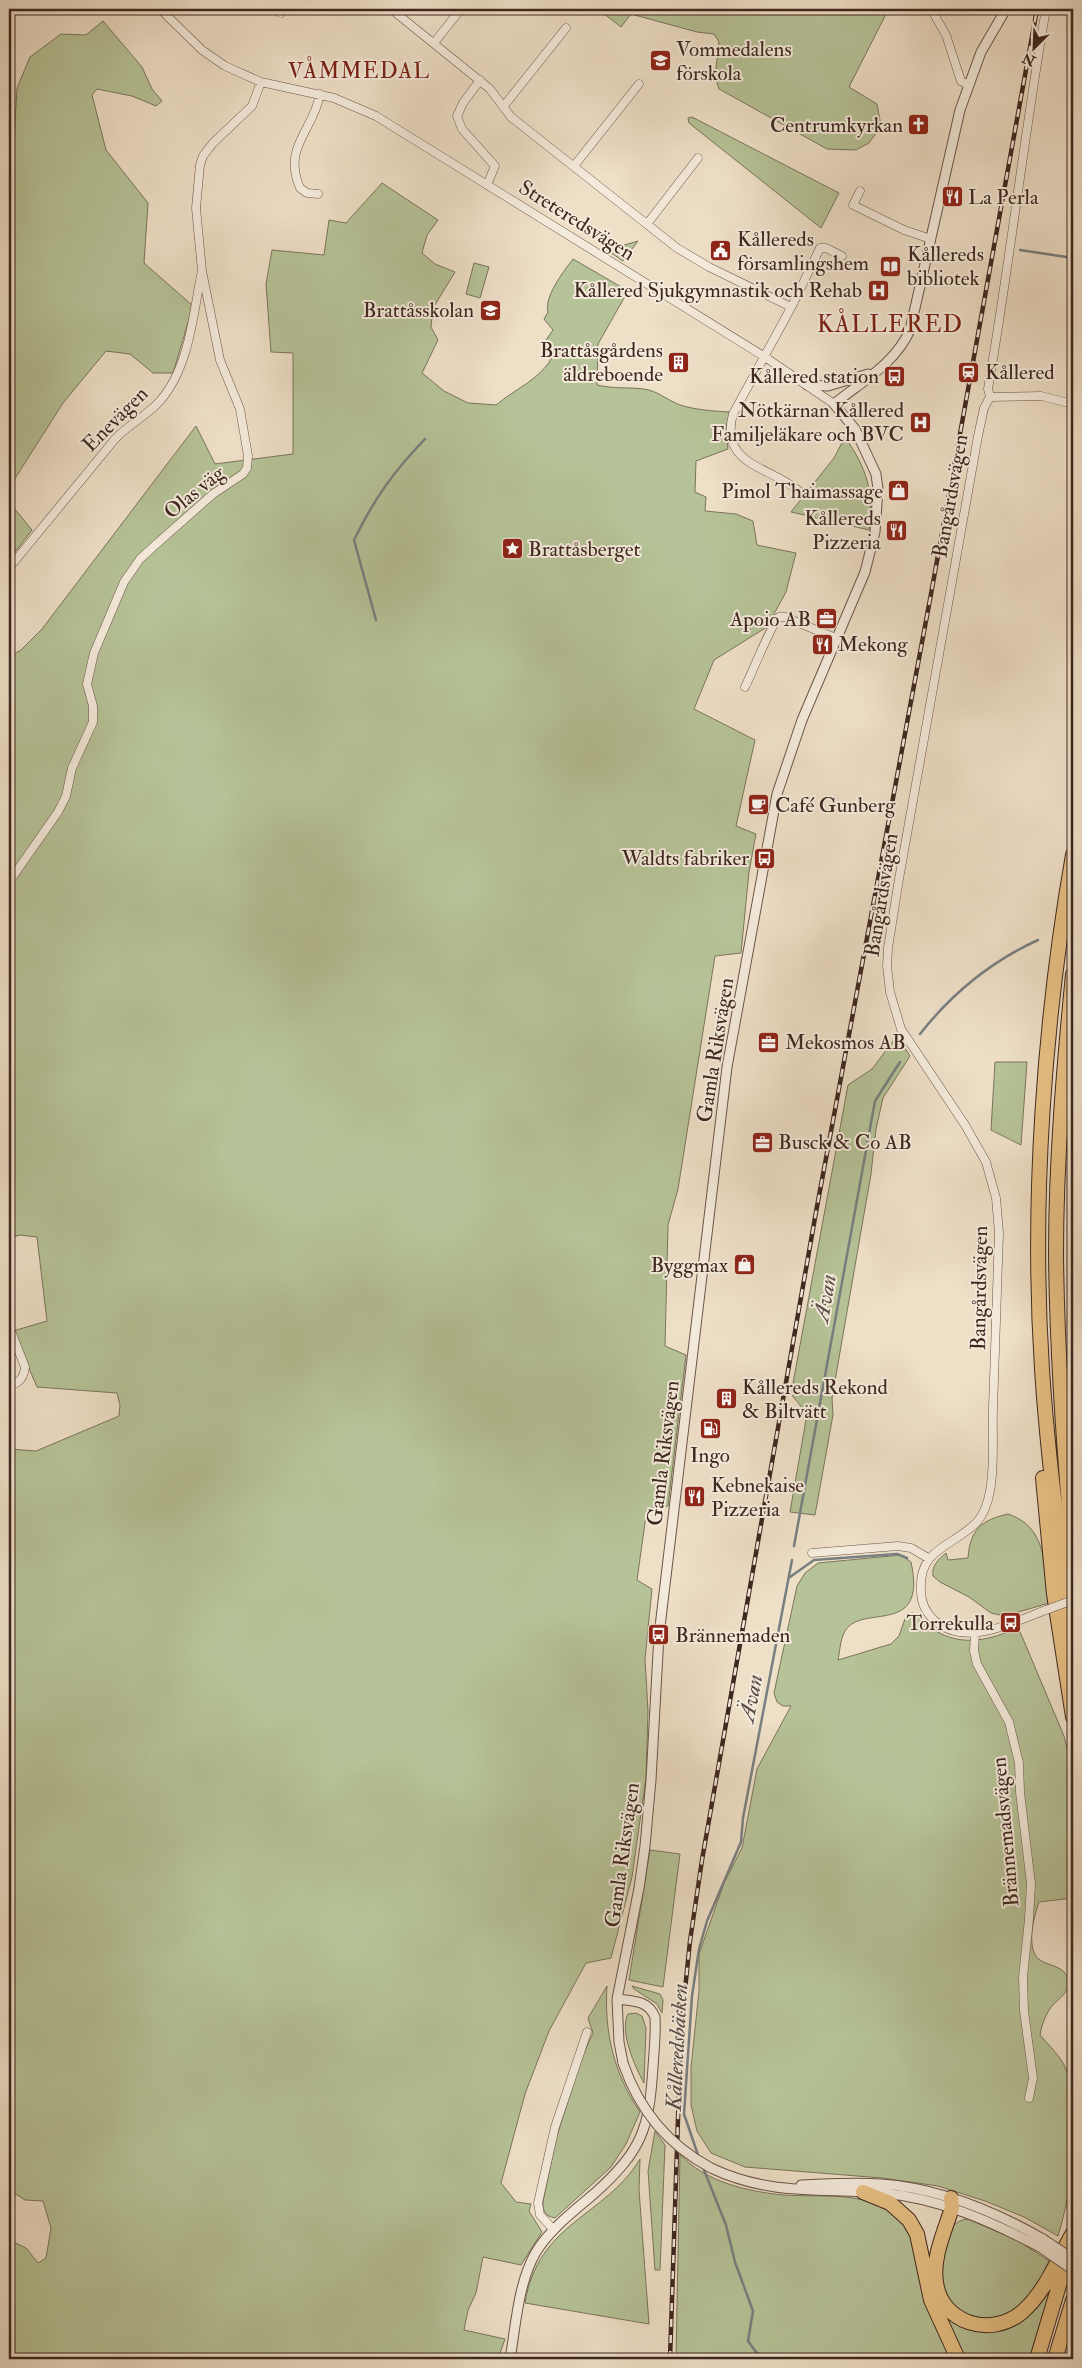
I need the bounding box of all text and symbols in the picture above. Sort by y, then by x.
north arrow [1010,22,1060,72]
place label: Vommedalens förskola [676,36,792,87]
school or university icon: Vommedalens förskola [648,49,672,73]
text: N [1019,49,1039,70]
district label: VÅMMEDAL [288,56,430,85]
place label: Centrumkyrkan [770,112,903,139]
church icon: Centrumkyrkan [907,113,931,137]
street label: Streteredsvägen [514,174,640,267]
place label: La Perla [968,184,1039,211]
restaurant icon: La Perla [940,185,964,209]
place label: Kållereds församlingshem [737,226,869,277]
public building icon: Kållereds församlingshem [709,239,733,263]
place label: Kållereds bibliotek [907,241,984,292]
library icon: Kållereds bibliotek [879,254,903,278]
place label: Kållered Sjukgymnastik och Rehab [573,277,862,304]
hospital icon: Kållered Sjukgymnastik och Rehab [866,278,890,302]
place label: Brattåsskolan [363,297,474,324]
school or university icon: Brattåsskolan [478,298,502,322]
district label: KÅLLERED [817,308,963,340]
place label: Brattåsgårdens äldreboende [540,337,663,388]
building icon: Brattåsgårdens äldreboende [667,350,691,374]
place label: Kållered [985,359,1055,386]
station icon: Kållered [957,360,981,384]
place label: Kållered station [749,363,879,390]
bus stop icon: Kållered station [883,364,907,388]
street label: Enevägen [77,381,154,458]
place label: Nötkärnan Kållered Familjeläkare och BVC [711,397,905,448]
hospital icon: Nötkärnan Kållered Familjeläkare och BVC [908,410,932,434]
street label: Bangårdsvägen [926,432,975,560]
street label: Olas väg [158,459,231,525]
place label: Pimol Thaimassage [721,478,883,505]
shop icon: Pimol Thaimassage [887,479,911,503]
place label: Kållereds Pizzeria [804,505,881,556]
restaurant icon: Kållereds Pizzeria [885,518,909,542]
place label: Brattåsberget [528,536,640,563]
place icon: Brattåsberget [500,537,524,561]
place label: Apoio AB [729,606,811,633]
office icon: Apoio AB [815,607,839,631]
place label: Mekong [838,631,908,658]
restaurant icon: Mekong [810,632,834,656]
place label: Café Gunberg [775,792,896,819]
cafe icon: Café Gunberg [747,793,771,817]
street label: Bangårdsvägen [858,831,905,959]
place label: Waldts fabriker [620,845,749,872]
bus stop icon: Waldts fabriker [753,846,777,870]
street label: Gamla Riksvägen [691,976,740,1124]
place label: Mekosmos AB [785,1029,906,1056]
office icon: Mekosmos AB [757,1030,781,1054]
place label: Busck & Co AB [778,1129,912,1156]
office icon: Busck & Co AB [750,1130,774,1154]
street label: Bangårdsvägen [965,1225,994,1351]
place label: Byggmax [650,1252,729,1279]
shop icon: Byggmax [732,1253,756,1277]
water label: Ävan [807,1272,843,1326]
place label: Kållereds Rekond & Biltvätt [742,1374,888,1425]
street label: Gamla Riksvägen [641,1379,686,1527]
building icon: Kållereds Rekond & Biltvätt [714,1387,738,1411]
fuel station icon: Ingo [698,1416,722,1440]
place label: Ingo [690,1442,730,1469]
place label: Kebnekaise Pizzeria [711,1472,804,1523]
restaurant icon: Kebnekaise Pizzeria [683,1485,707,1509]
place label: Torrekulla [906,1610,994,1637]
bus stop icon: Torrekulla [998,1611,1022,1635]
place label: Brännemaden [675,1622,791,1649]
bus stop icon: Brännemaden [647,1623,671,1647]
water label: Ävan [732,1672,769,1726]
street label: Brännemadsvägen [985,1756,1026,1908]
street label: Gamla Riksvägen [599,1781,646,1929]
water label: Kålleredsbäcken [660,1983,694,2112]

